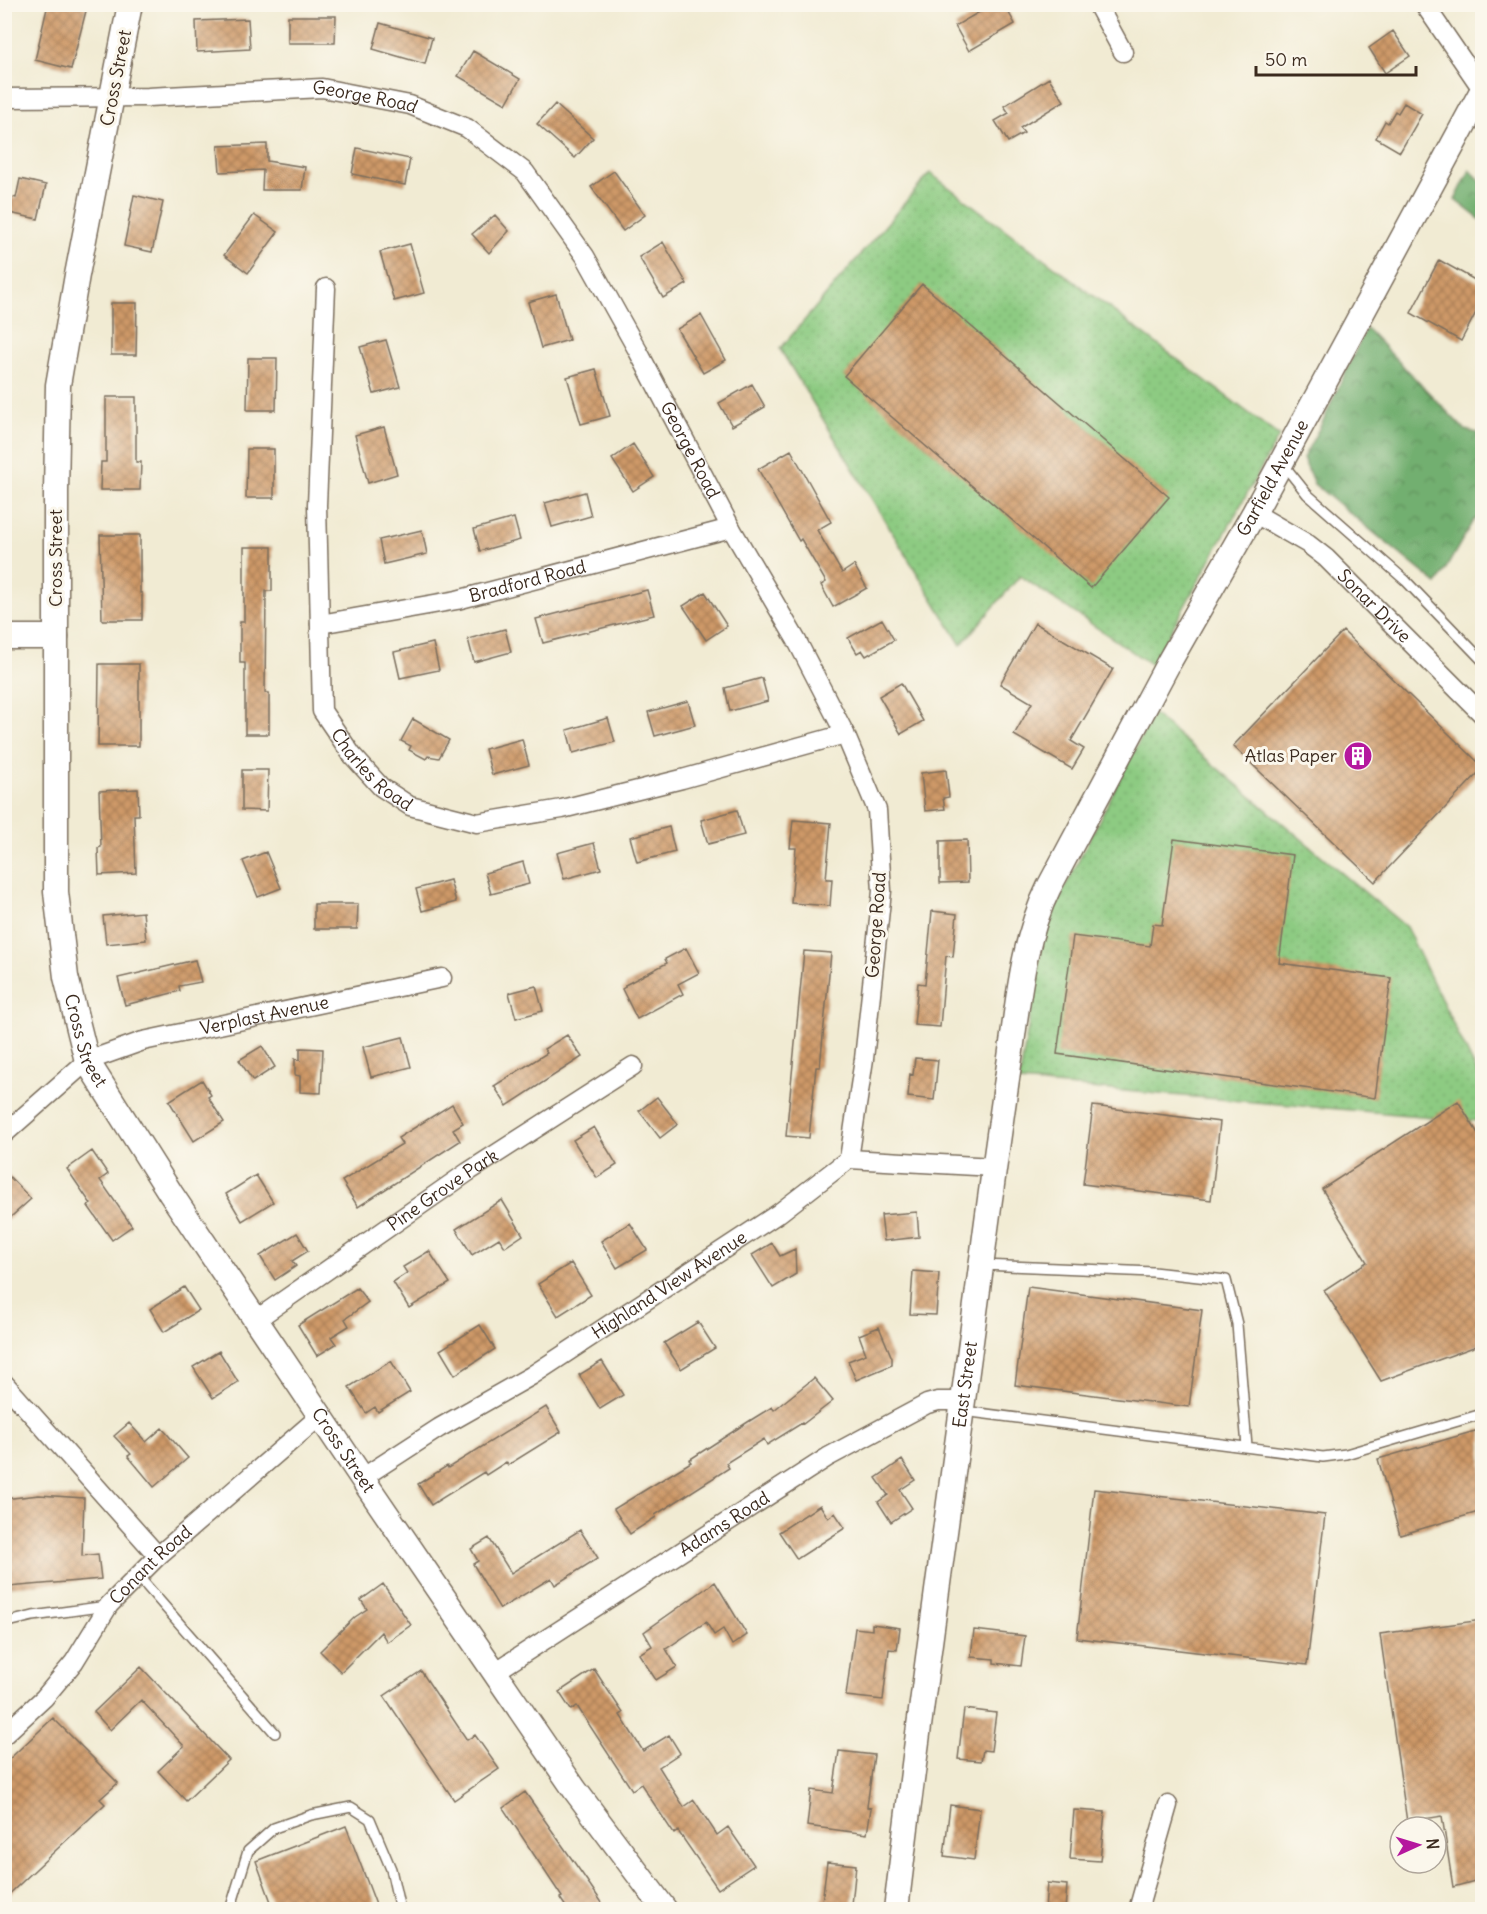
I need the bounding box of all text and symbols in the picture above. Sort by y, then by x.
street label: Cross Street [95,28,136,128]
scale bar [1256,39,1416,77]
text: 50 m [1265,48,1307,71]
street label: George Road [312,76,422,118]
street label: George Road [656,397,726,503]
street label: Garfield Avenue [1231,415,1313,540]
street label: Cross Street [44,509,67,607]
street label: Bradford Road [467,555,589,607]
street label: Sonar Drive [1333,564,1416,647]
street label: Charles Road [326,724,418,816]
building icon: Atlas Paper [1342,740,1374,772]
place label: Atlas Paper [1245,744,1338,767]
street label: George Road [860,871,891,979]
street label: Verplast Avenue [198,990,331,1040]
street label: Cross Street [60,991,113,1091]
street label: Pine Grove Park [382,1144,502,1236]
street label: Highland View Avenue [587,1225,751,1344]
street label: East Street [947,1340,982,1429]
street label: Cross Street [307,1403,381,1497]
street label: Adams Road [675,1486,774,1561]
street label: Conant Road [104,1520,197,1609]
north arrow [1388,1815,1448,1875]
text: N [1423,1838,1443,1850]

